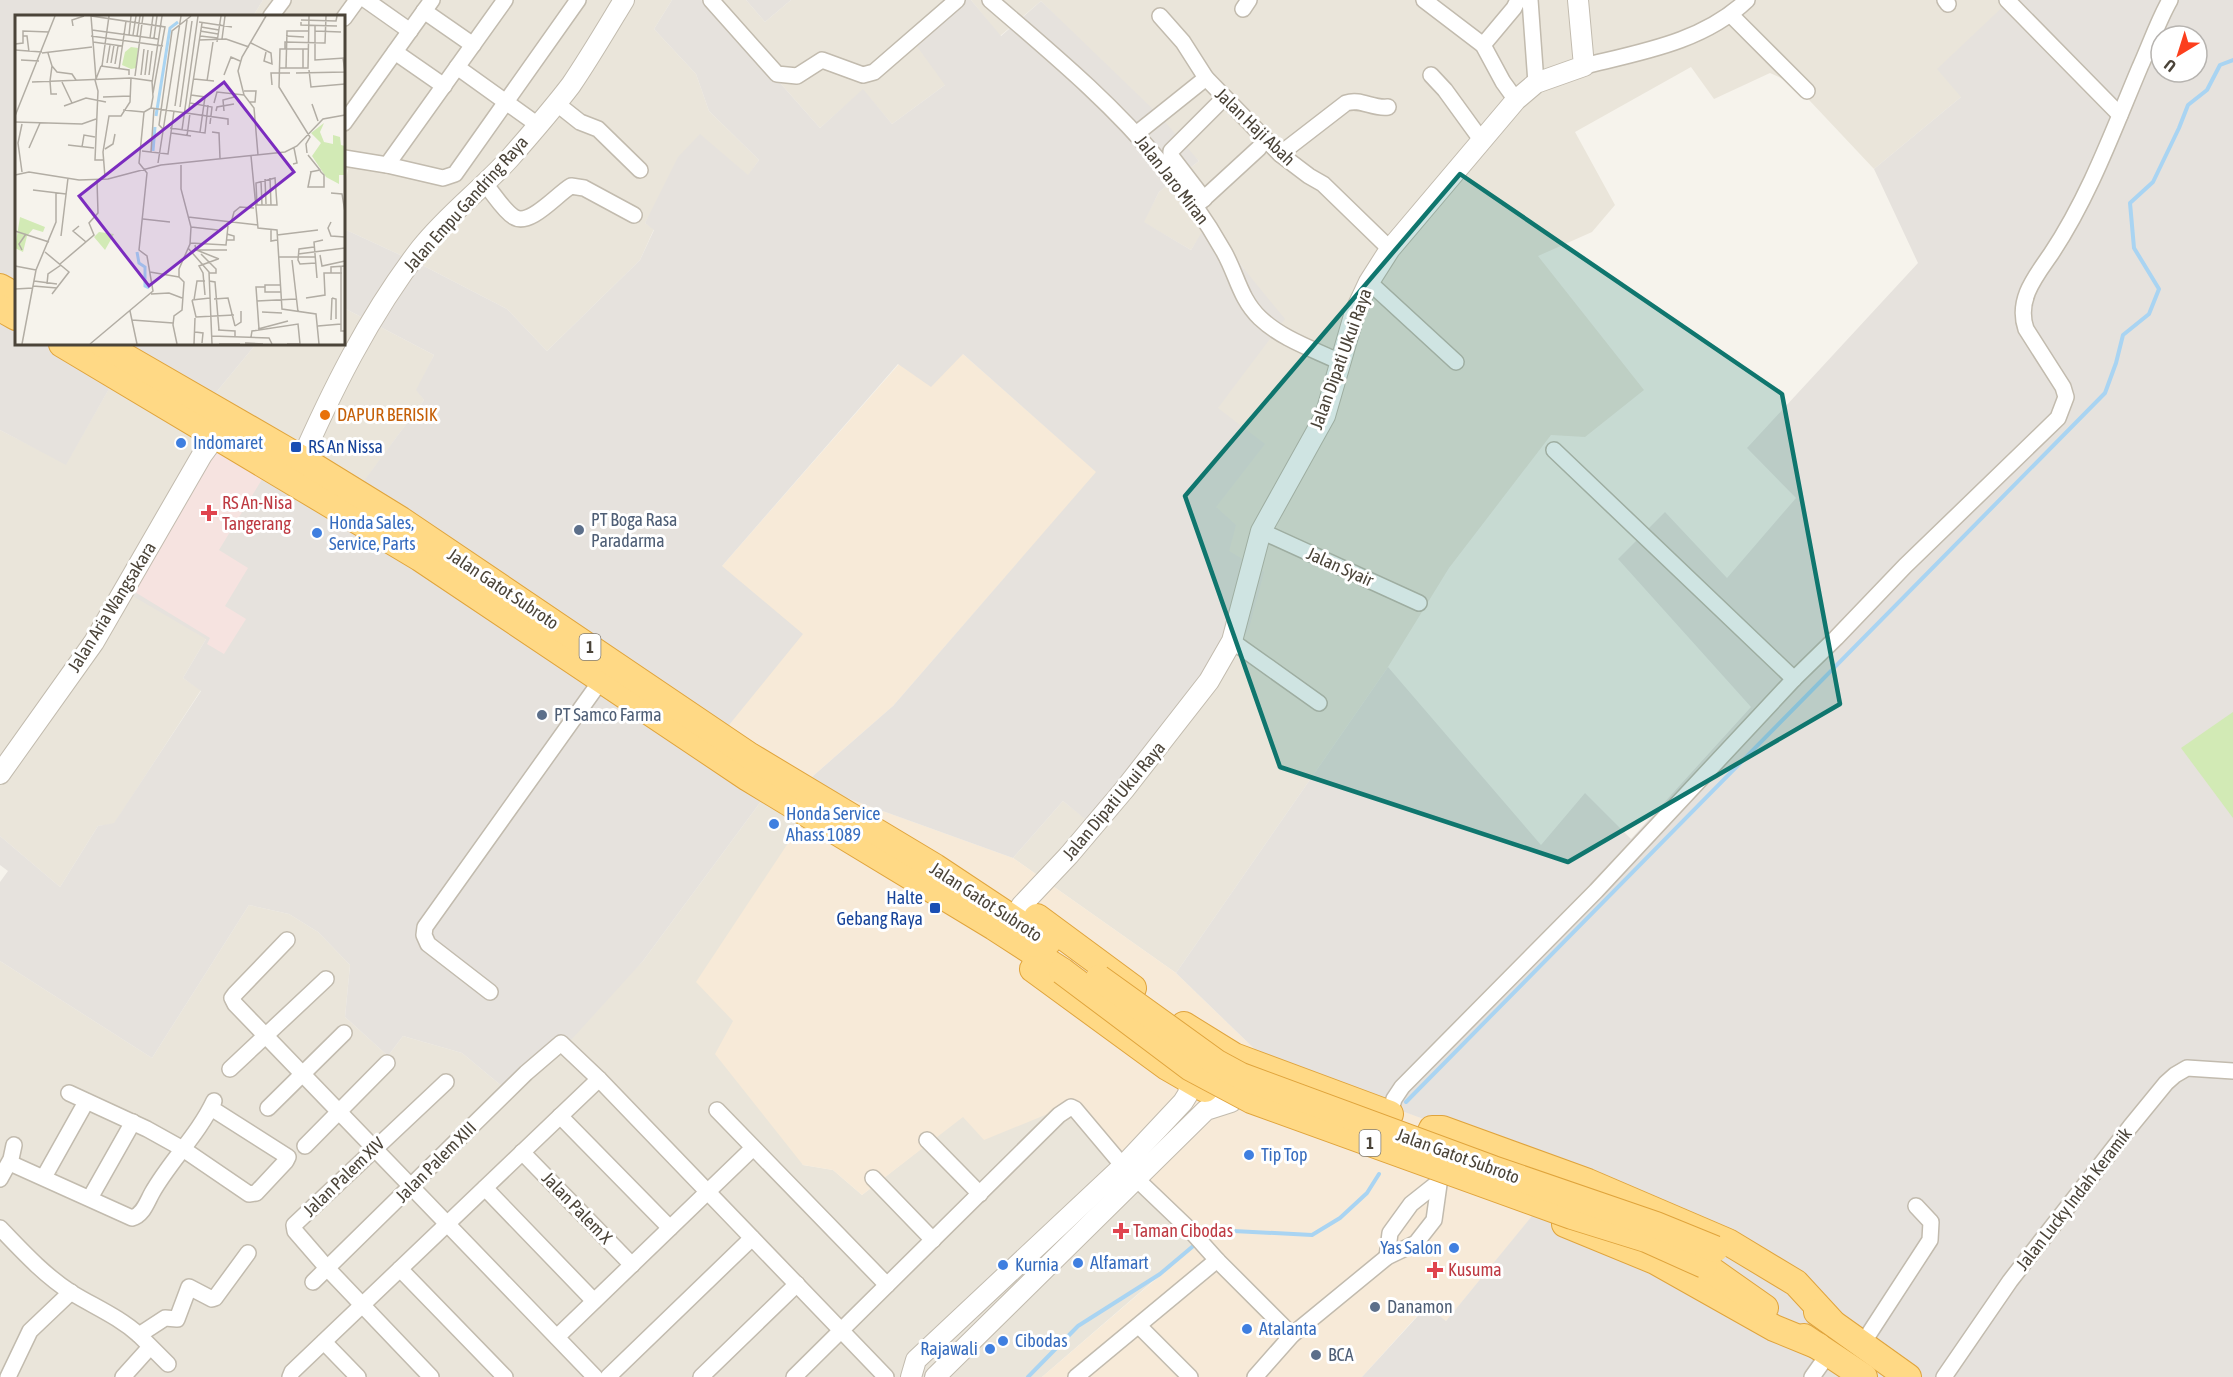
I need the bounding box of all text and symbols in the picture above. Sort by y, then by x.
inset map [15,15,345,345]
north arrow [2149,24,2209,84]
text: U [2160,56,2179,76]
street label: Jalan Haji Abah [1211,83,1300,170]
street label: Jalan Empu Gandring Raya [399,131,532,276]
street label: Jalan Jaro Miran [1131,131,1214,228]
street label: Jalan Dipati Ukui Raya [1305,286,1376,432]
place label: DAPUR BERISIK [337,404,438,425]
marker: DAPUR BERISIK [318,408,332,422]
place label: Indomaret [193,432,263,453]
marker: Indomaret [174,436,188,450]
place label: RS An Nissa [308,436,383,457]
marker: RS An Nissa [289,440,303,454]
place label: RS An-Nisa Tangerang [222,492,293,534]
marker: RS An-Nisa Tangerang [200,504,218,522]
place label: PT Boga Rasa Paradarma [591,509,678,551]
place label: Honda Sales, Service, Parts [329,512,416,554]
marker: PT Boga Rasa Paradarma [572,523,586,537]
marker: Honda Sales, Service, Parts [310,526,324,540]
street label: Jalan Aria Wangsakara [63,538,160,676]
street label: Jalan Syair [1304,543,1377,591]
street label: Jalan Gatot Subroto [444,544,563,634]
road number: 1 [580,634,600,660]
place label: PT Samco Farma [554,704,662,725]
marker: PT Samco Farma [535,708,549,722]
street label: Jalan Dipati Ukui Raya [1058,737,1169,864]
place label: Honda Service Ahass 1089 [786,803,880,845]
marker: Honda Service Ahass 1089 [767,817,781,831]
street label: Jalan Gatot Subroto [926,858,1046,946]
place label: Halte Gebang Raya [836,887,923,929]
marker: Halte Gebang Raya [928,901,942,915]
street label: Jalan Palem XIII [391,1117,480,1206]
street label: Jalan Lucky Indah Keramik [2011,1123,2136,1274]
street label: Jalan Gatot Subroto [1394,1124,1523,1188]
road number: 1 [1360,1130,1380,1156]
street label: Jalan Palem XIV [299,1132,389,1221]
place label: Tip Top [1261,1144,1308,1165]
marker: Tip Top [1242,1148,1256,1162]
street label: Jalan Palem X [538,1167,617,1249]
place label: Taman Cibodas [1133,1220,1233,1241]
marker: Taman Cibodas [1114,1224,1128,1238]
place label: Yas Salon [1380,1237,1442,1258]
marker: Yas Salon [1447,1241,1461,1255]
place label: Alfamart [1090,1252,1149,1273]
place label: Kurnia [1015,1254,1059,1275]
marker: Alfamart [1071,1256,1085,1270]
marker: Kurnia [996,1258,1010,1272]
place label: Kusuma [1448,1259,1502,1280]
marker: Kusuma [1426,1261,1444,1279]
place label: Danamon [1387,1296,1453,1317]
marker: Danamon [1368,1300,1382,1314]
place label: Atalanta [1259,1318,1317,1339]
marker: Atalanta [1240,1322,1254,1336]
place label: Cibodas [1015,1330,1068,1351]
marker: Cibodas [996,1334,1010,1348]
place label: Rajawali [920,1338,978,1359]
marker: Rajawali [983,1342,997,1356]
place label: BCA [1328,1344,1354,1365]
marker: BCA [1309,1348,1323,1362]

